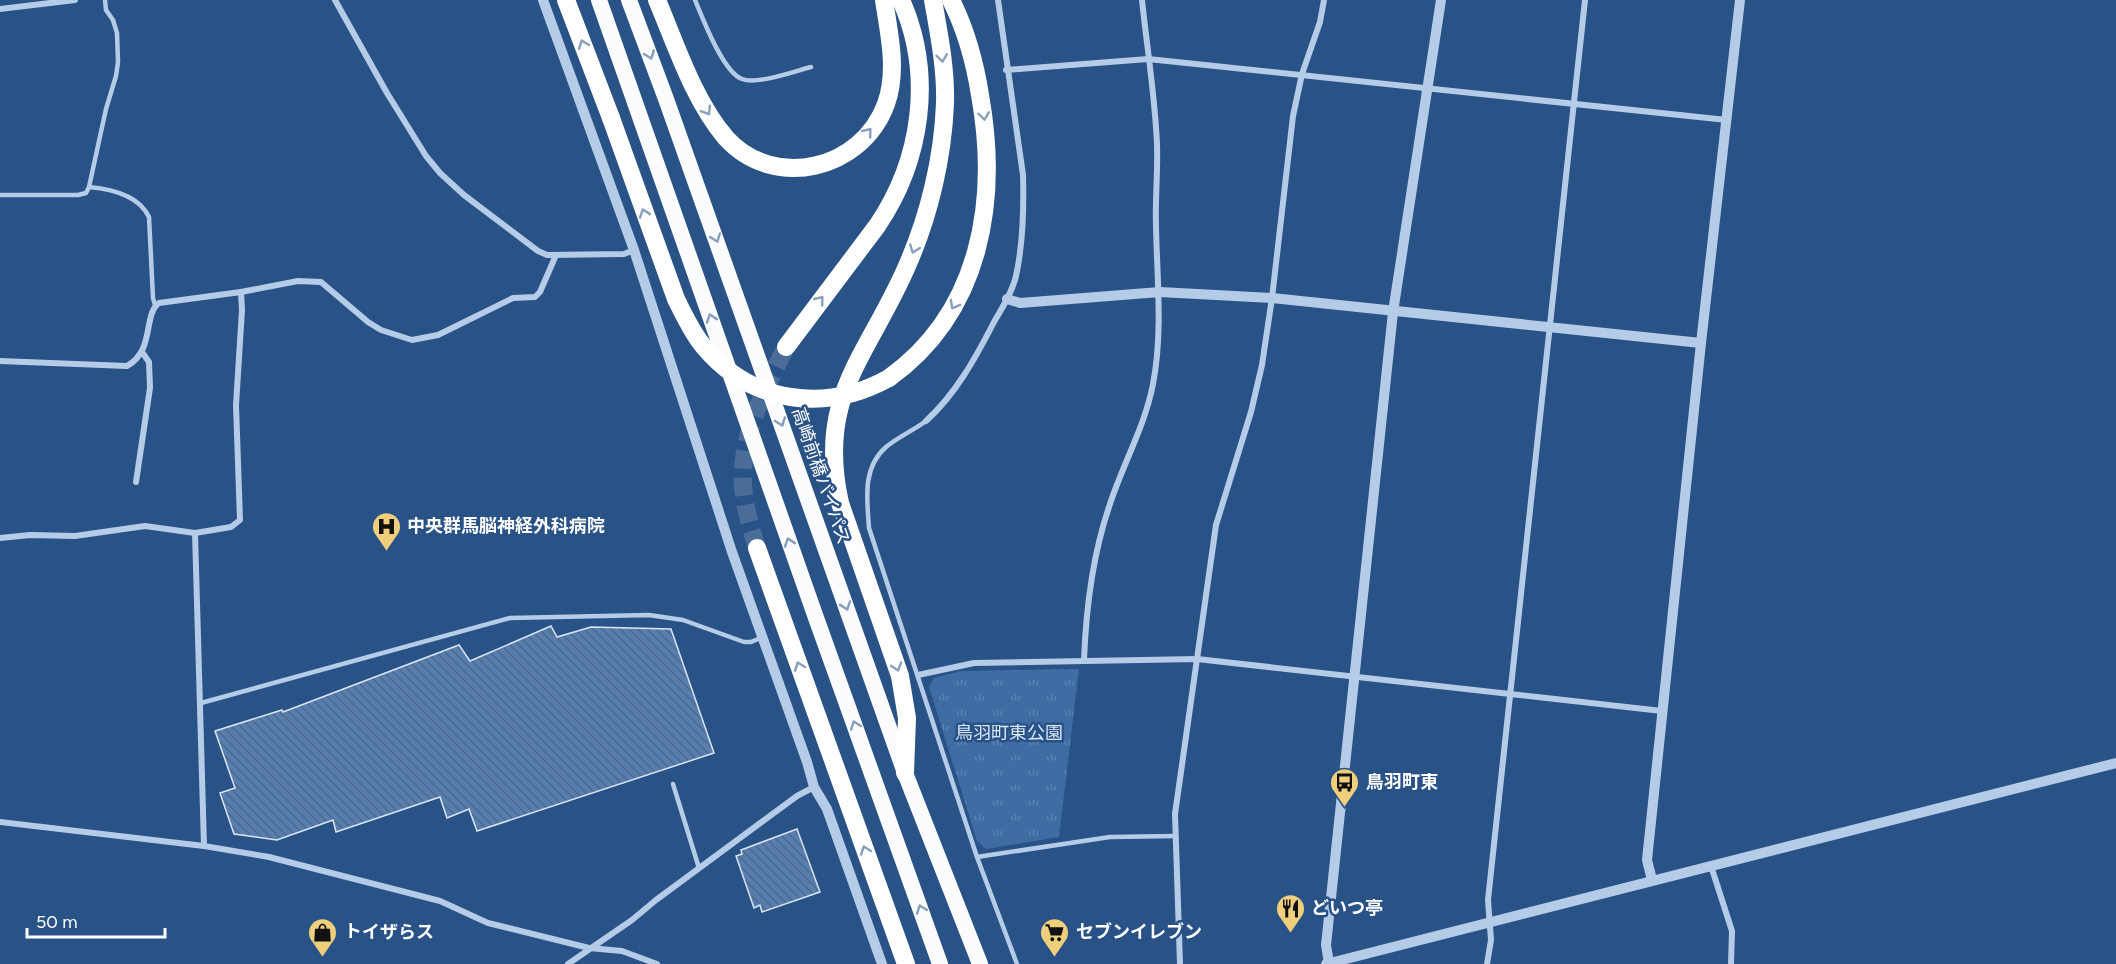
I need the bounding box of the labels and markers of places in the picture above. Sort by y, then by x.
hospital icon: 中央群馬脳神経外科病院 [370,510,402,552]
place label: 中央群馬脳神経外科病院 [407,515,605,537]
bus stop icon: 鳥羽町東 [1329,766,1361,808]
place label: 鳥羽町東 [1366,771,1438,793]
restaurant icon: どいつ亭 [1274,892,1306,934]
place label: どいつ亭 [1311,897,1383,919]
shop icon: トイザらス [307,916,339,958]
supermarket icon: セブンイレブン [1039,916,1071,958]
place label: トイザらス [344,921,434,943]
place label: セブンイレブン [1076,921,1202,943]

